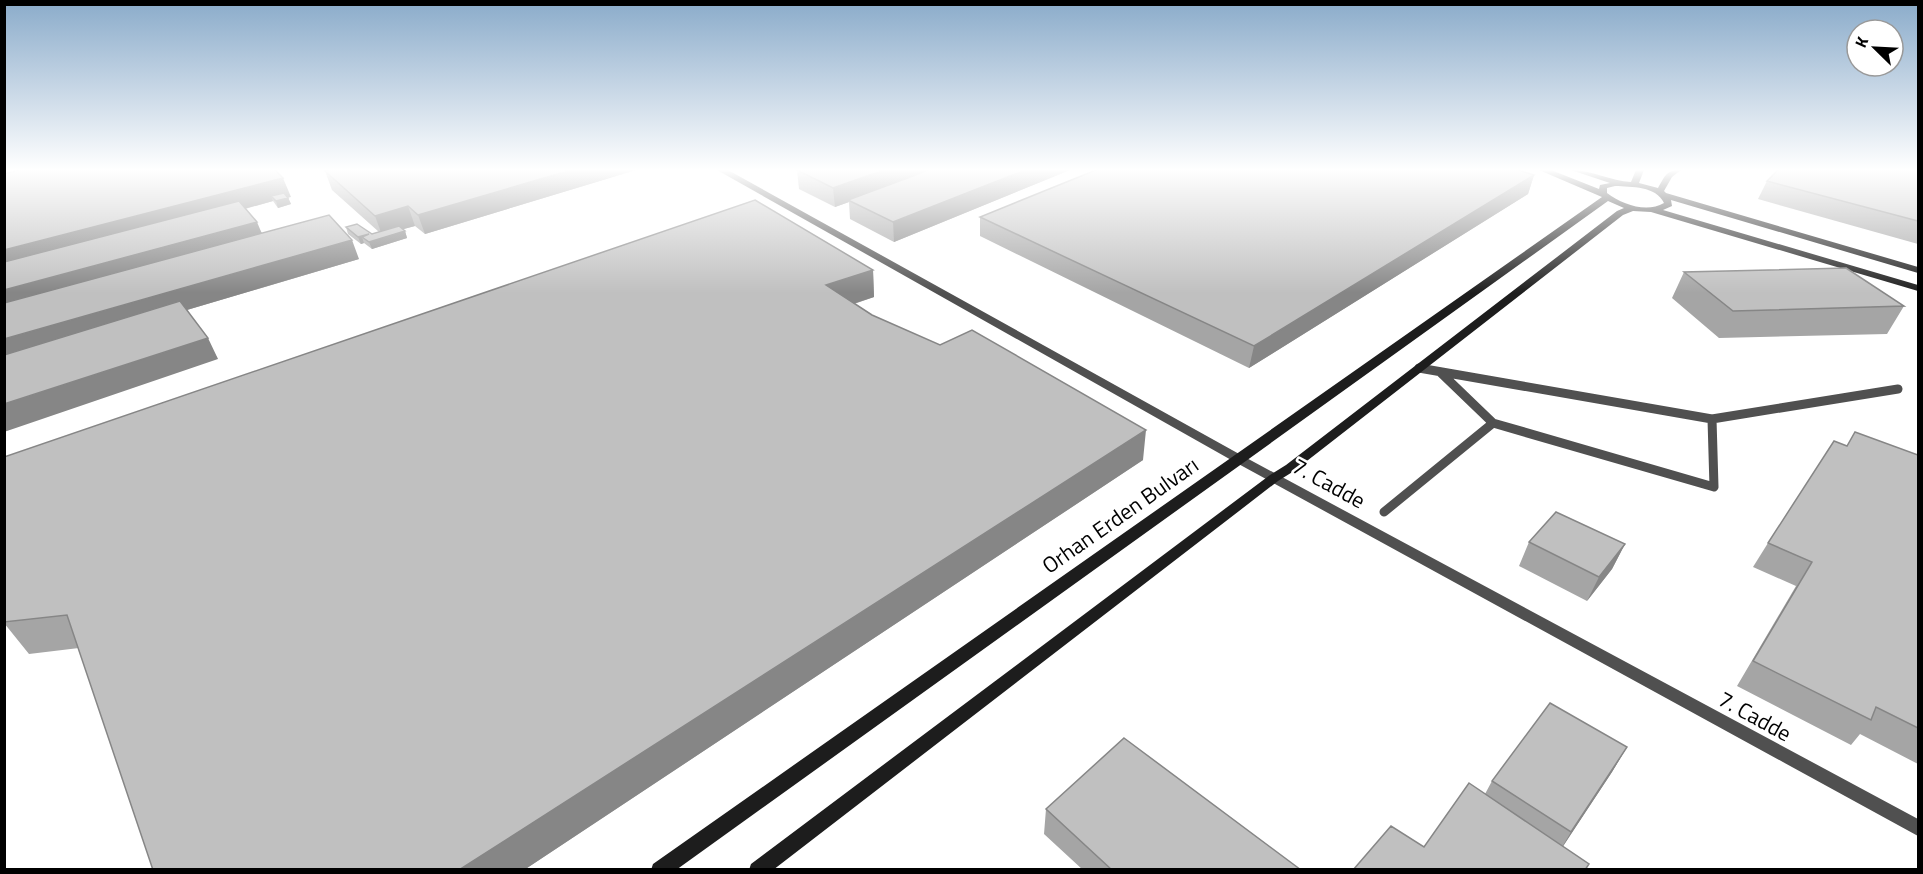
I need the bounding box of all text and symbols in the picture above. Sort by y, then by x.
north arrow [1845,18,1905,78]
text: K [1848,32,1874,51]
street label: Orhan Erden Bulvarı [1035,448,1205,582]
street label: 7. Cadde [1286,449,1372,517]
street label: 7. Cadde [1712,682,1798,750]

